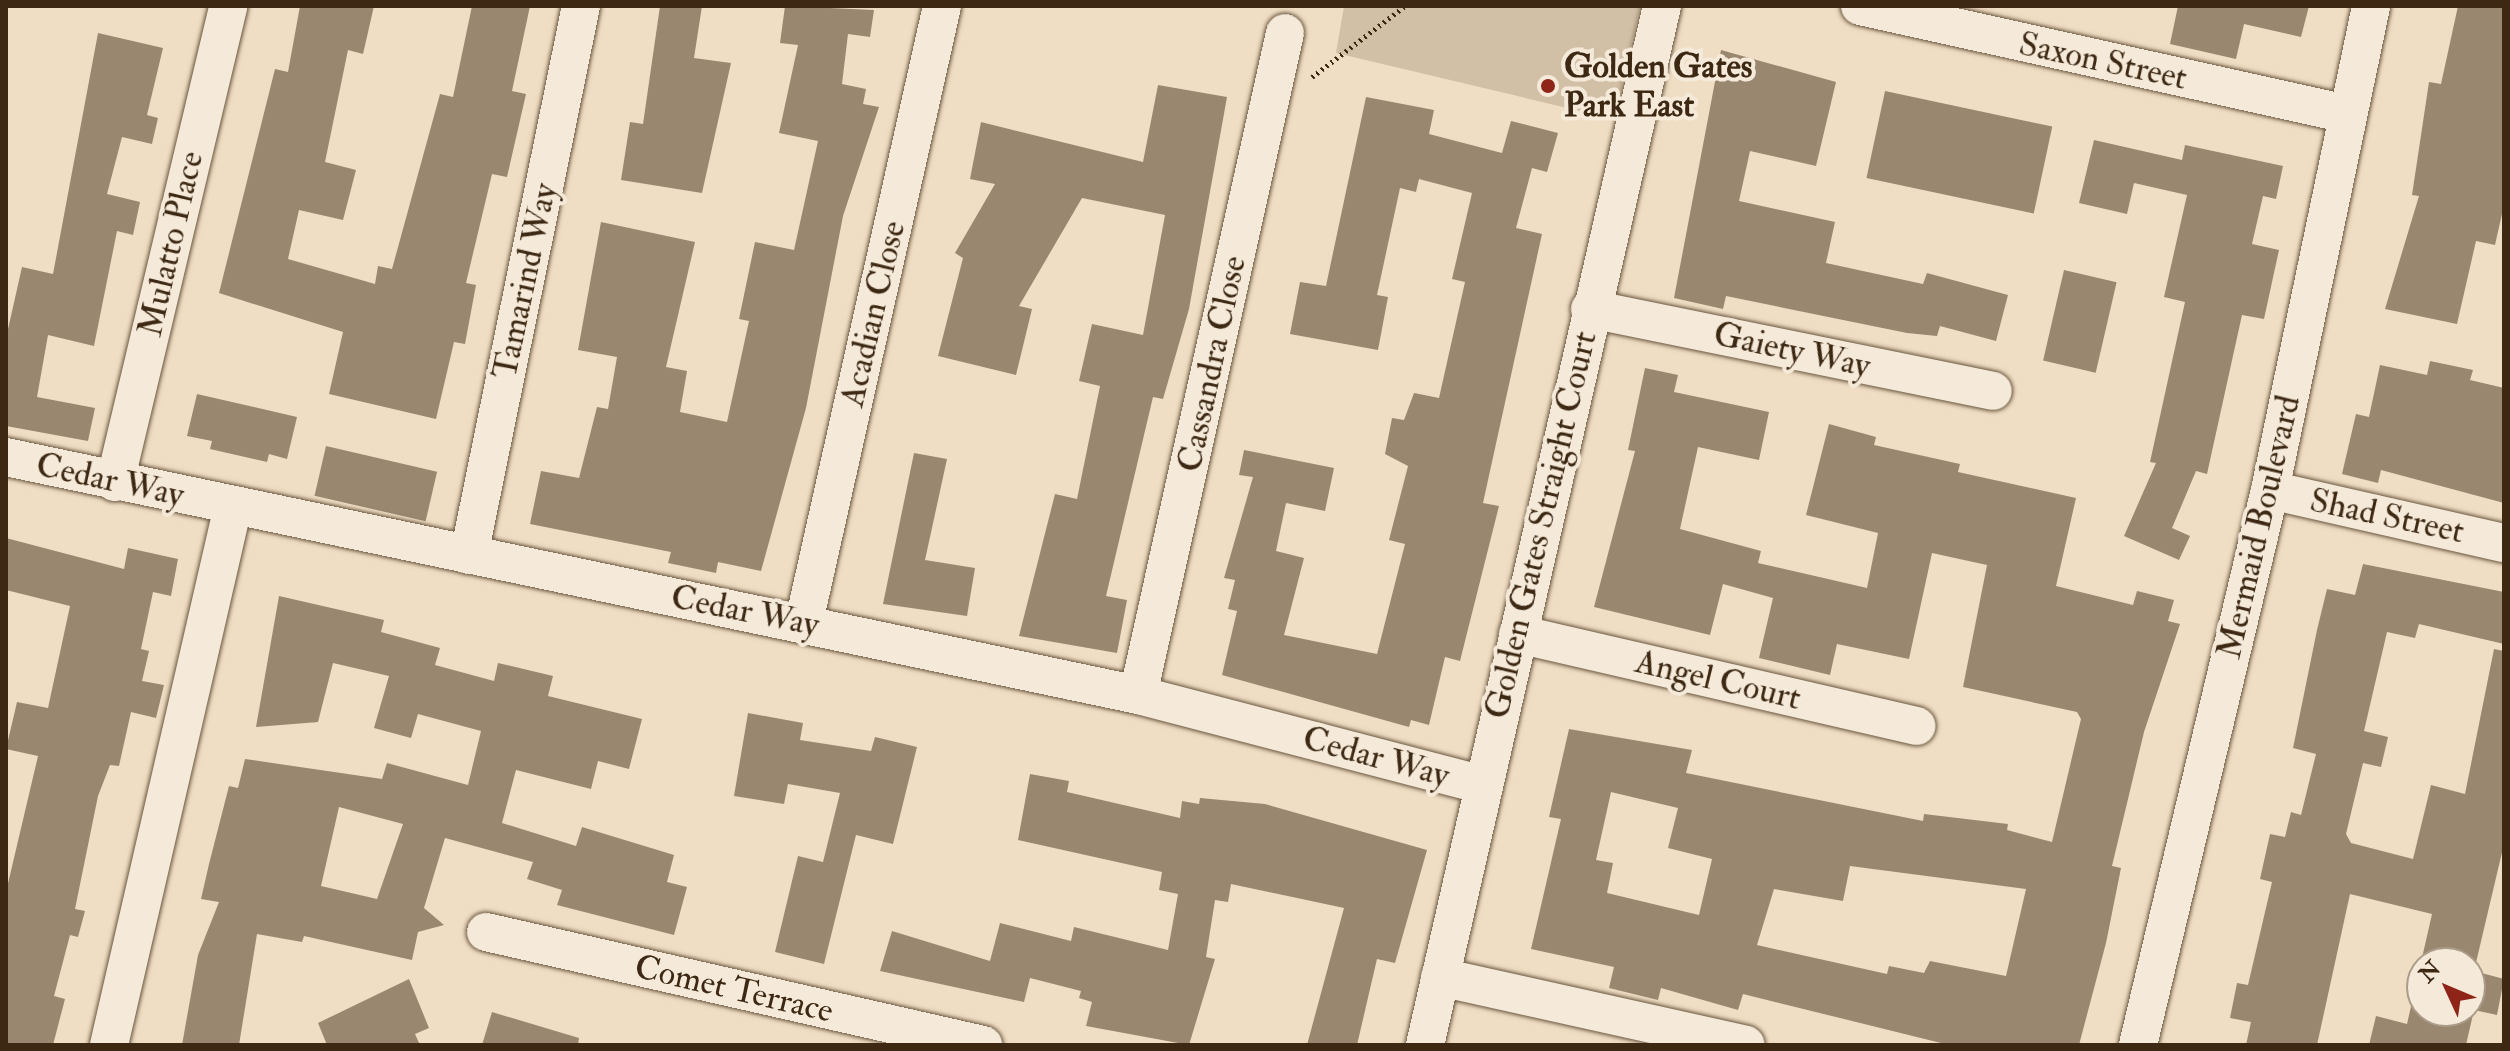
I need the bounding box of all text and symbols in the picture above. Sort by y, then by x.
street label: Saxon Street [2015,23,2191,99]
place label: Golden Gates Park East [1564,46,1752,126]
marker: Golden Gates Park East [1539,77,1557,95]
street label: Mulatto Place [130,148,212,340]
street label: Tamarind Way [484,179,566,383]
street label: Acadian Close [832,217,914,411]
street label: Cassandra Close [1169,252,1255,476]
street label: Gaiety Way [1710,314,1874,386]
street label: Golden Gates Straight Court [1477,327,1605,723]
street label: Mermaid Boulevard [2209,391,2309,663]
street label: Cedar Way [32,444,188,516]
street label: Shad Street [2306,480,2468,552]
street label: Cedar Way [668,577,822,645]
street label: Angel Court [1631,641,1805,719]
street label: Cedar Way [1298,718,1454,796]
street label: Comet Terrace [631,946,837,1032]
north arrow [2406,947,2486,1027]
text: N [2413,955,2447,989]

